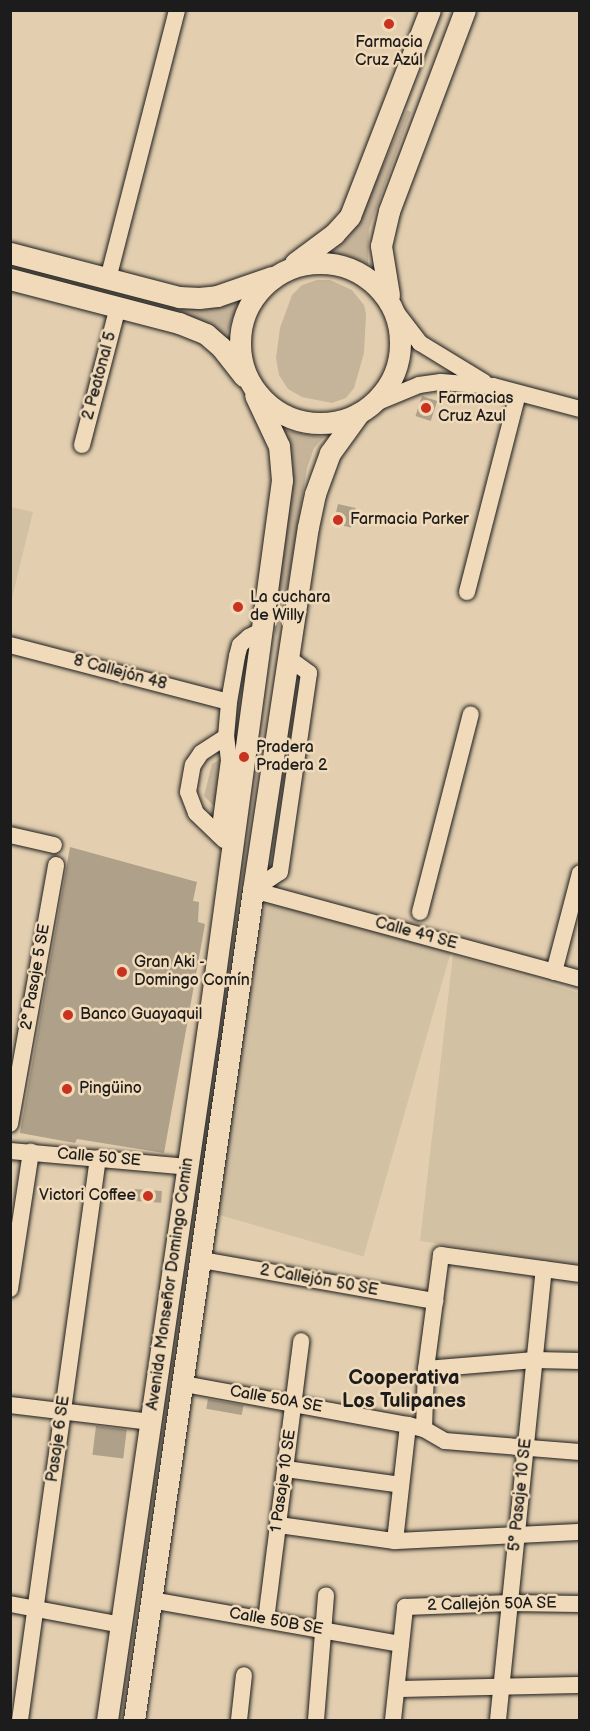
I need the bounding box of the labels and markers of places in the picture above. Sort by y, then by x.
marker: Farmacia Cruz Azúl [382,17,396,31]
place label: Farmacia Cruz Azúl [355,33,423,71]
place label: Farmacias Cruz Azul [438,389,513,427]
marker: Farmacias Cruz Azul [419,401,433,415]
place label: Farmacia Parker [350,510,469,530]
marker: Farmacia Parker [331,513,345,527]
place label: La cuchara de Willy [250,588,330,626]
marker: La cuchara de Willy [231,600,245,614]
place label: Pradera Pradera 2 [256,738,328,776]
marker: Pradera Pradera 2 [237,750,251,764]
place label: Gran Aki - Domingo Comín [134,953,250,991]
marker: Gran Aki - Domingo Comín [115,965,129,979]
place label: Banco Guayaquil [80,1005,202,1025]
marker: Banco Guayaquil [61,1008,75,1022]
place label: Pingüino [79,1079,142,1099]
marker: Pingüino [60,1082,74,1096]
place label: Victori Coffee [39,1186,136,1206]
marker: Victori Coffee [141,1189,155,1203]

